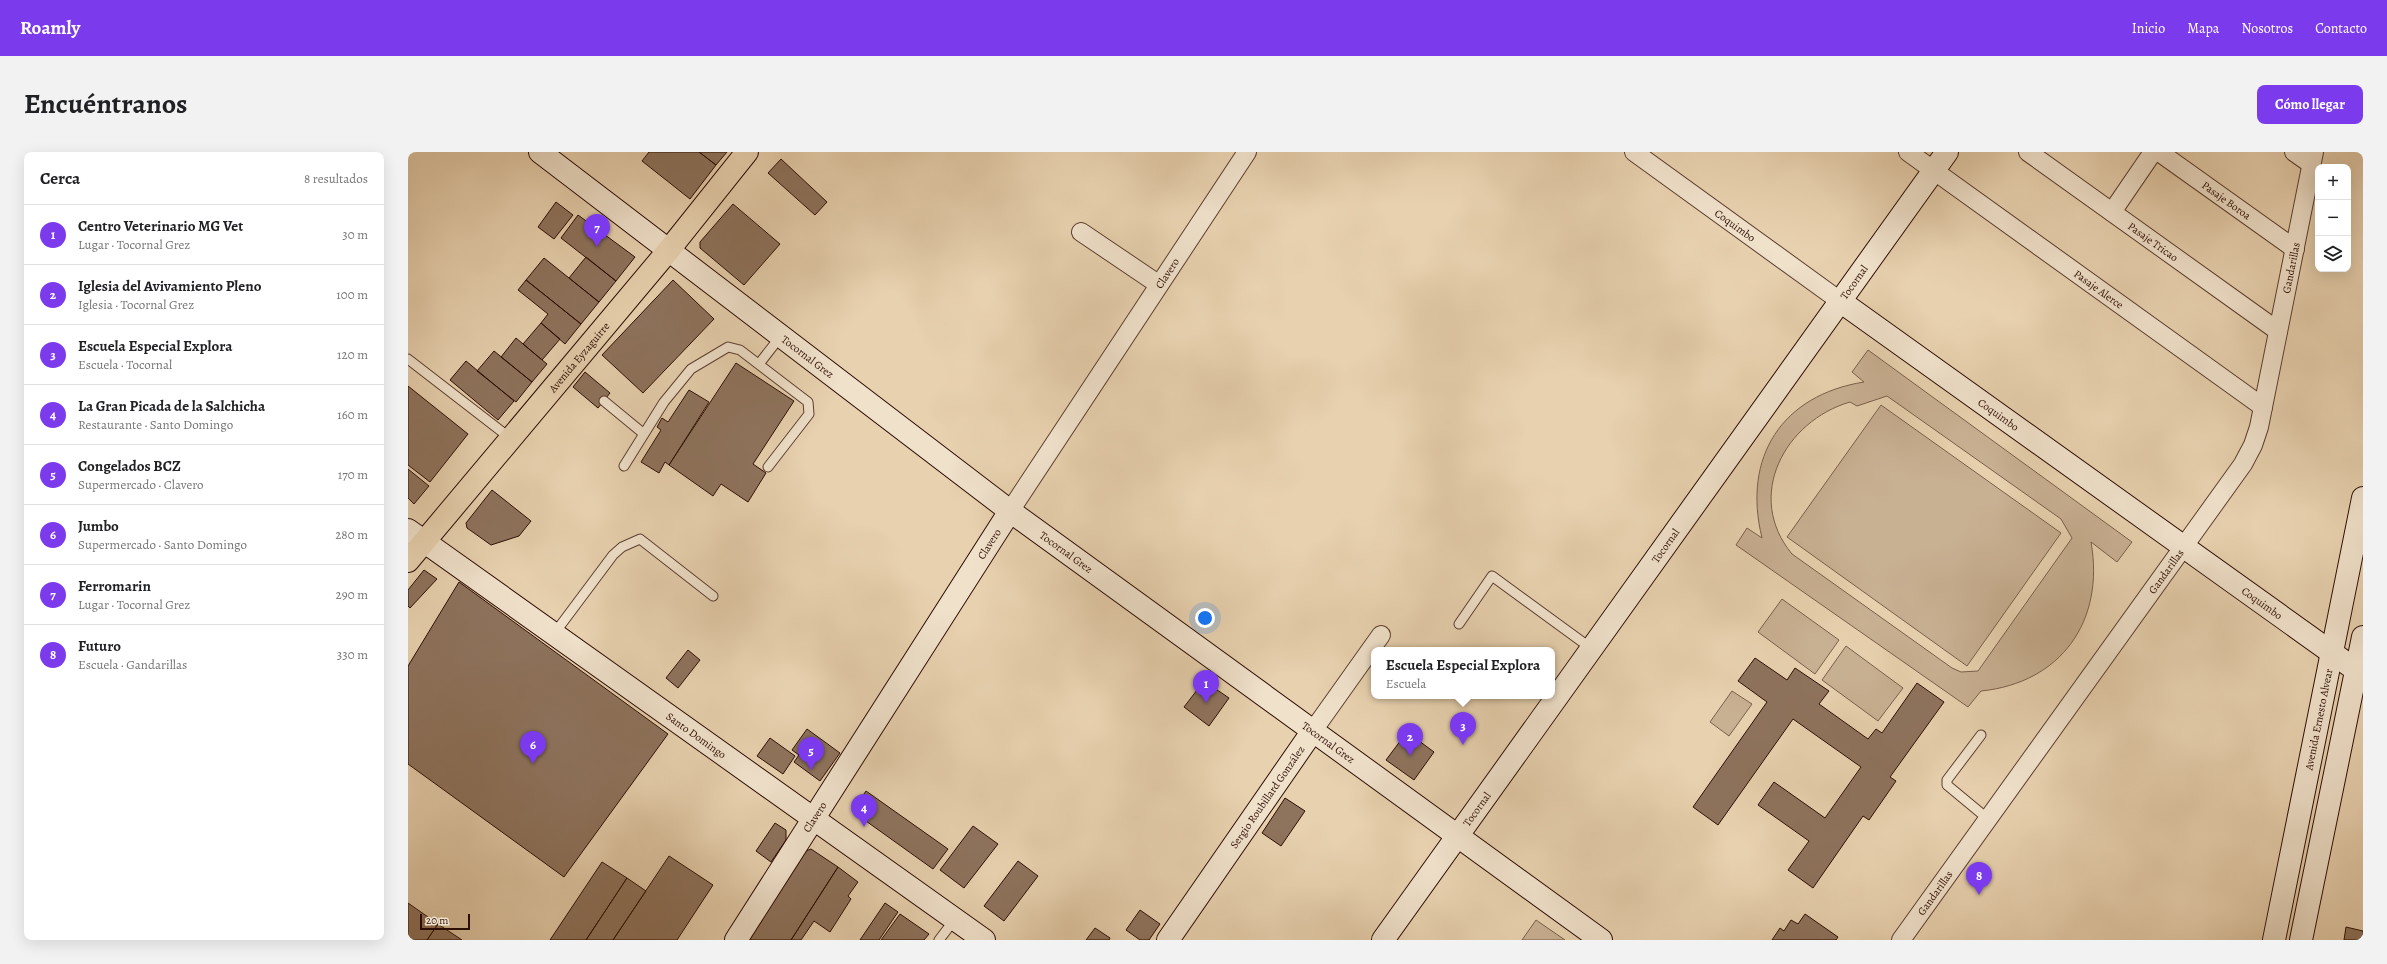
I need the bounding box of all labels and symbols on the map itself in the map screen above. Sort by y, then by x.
street label: Pasaje Boroa [2199,178,2255,224]
street label: Coquimbo [1711,206,1759,246]
pin: 7 [584,214,610,247]
street label: Pasaje Tricao [2125,219,2182,266]
street label: Gandarillas [2279,241,2304,295]
street label: Clavero [1152,255,1183,292]
street label: Tocornal [1837,262,1872,303]
street label: Pasaje Alerce [2071,267,2126,313]
street label: Avenida Eyzaguirre [545,319,613,397]
street label: Tocornal Grez [778,332,837,382]
street label: Coquimbo [1975,395,2022,435]
street label: Clavero [974,525,1005,562]
street label: Tocornal [1648,525,1683,566]
street label: Tocornal Grez [1036,528,1096,577]
street label: Gandarillas [2145,546,2188,597]
street label: Coquimbo [2238,583,2286,623]
your location [1195,608,1215,628]
street label: Avenida Ernesto Alvear [2301,667,2336,773]
pin: 1 [1193,670,1219,703]
street label: Santo Domingo [663,709,730,763]
pin: 3 [1450,712,1476,745]
street label: Tocornal Grez [1299,718,1358,767]
pin: 2 [1397,723,1423,756]
pin: 6 [520,731,546,764]
pin: 5 [798,737,824,770]
street label: Sergio Roubillard González [1227,743,1308,852]
street label: Tocornal [1460,789,1495,830]
pin: 4 [851,794,877,827]
street label: Clavero [800,799,831,835]
pin: 8 [1966,862,1992,895]
street label: Gandarillas [1914,868,1956,919]
scale bar [420,912,470,931]

